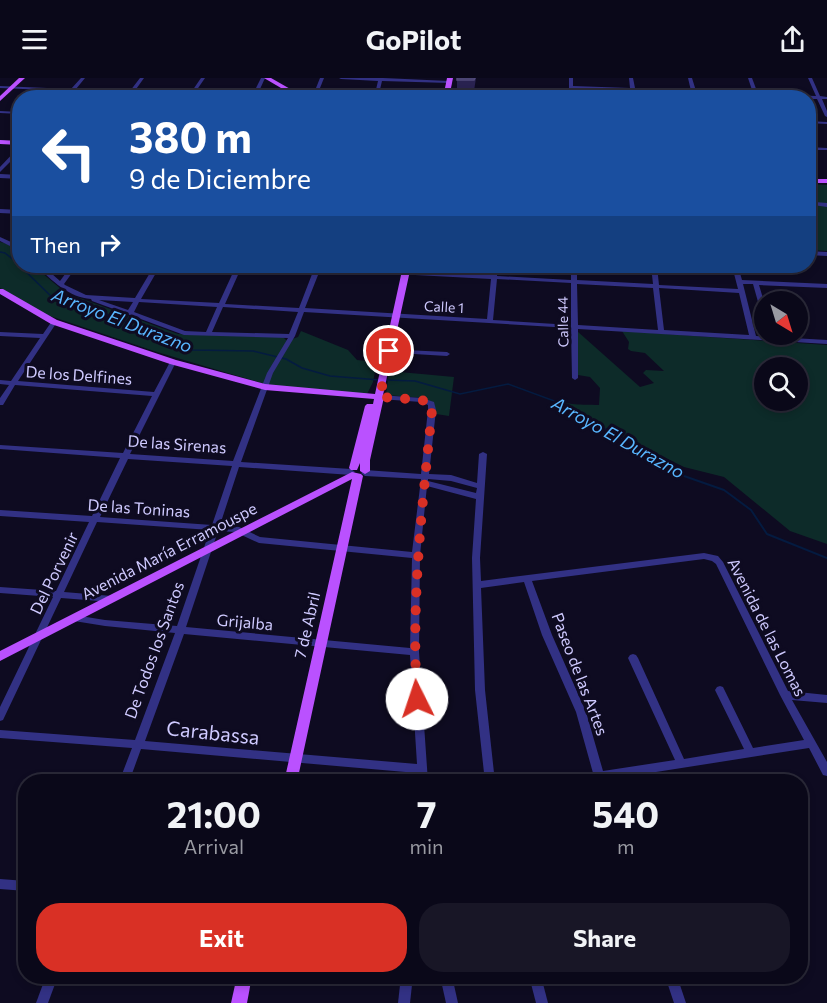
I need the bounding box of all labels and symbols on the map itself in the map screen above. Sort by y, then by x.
water label: Arroyo El Durazno [48,283,196,357]
north arrow [754,291,808,345]
street label: Calle 44 [554,296,571,348]
street label: Calle 1 [424,297,464,316]
pin [363,325,414,376]
street label: De los Delfines [25,361,133,388]
water label: Arroyo El Durazno [547,391,689,483]
street label: De las Sirenas [127,431,227,456]
street label: De las Toninas [87,494,191,521]
street label: Avenida María Erramouspe [78,498,260,603]
street label: Del Porvenir [25,528,82,617]
street label: Avenida de las Lomas [724,554,811,699]
street label: De Todos los Santos [120,579,187,721]
street label: 7 de Abril [290,590,323,660]
street label: Grijalba [216,610,274,633]
street label: Paseo de las Artes [548,610,613,738]
position arrow [385,667,449,731]
street label: Carabassa [165,715,261,749]

